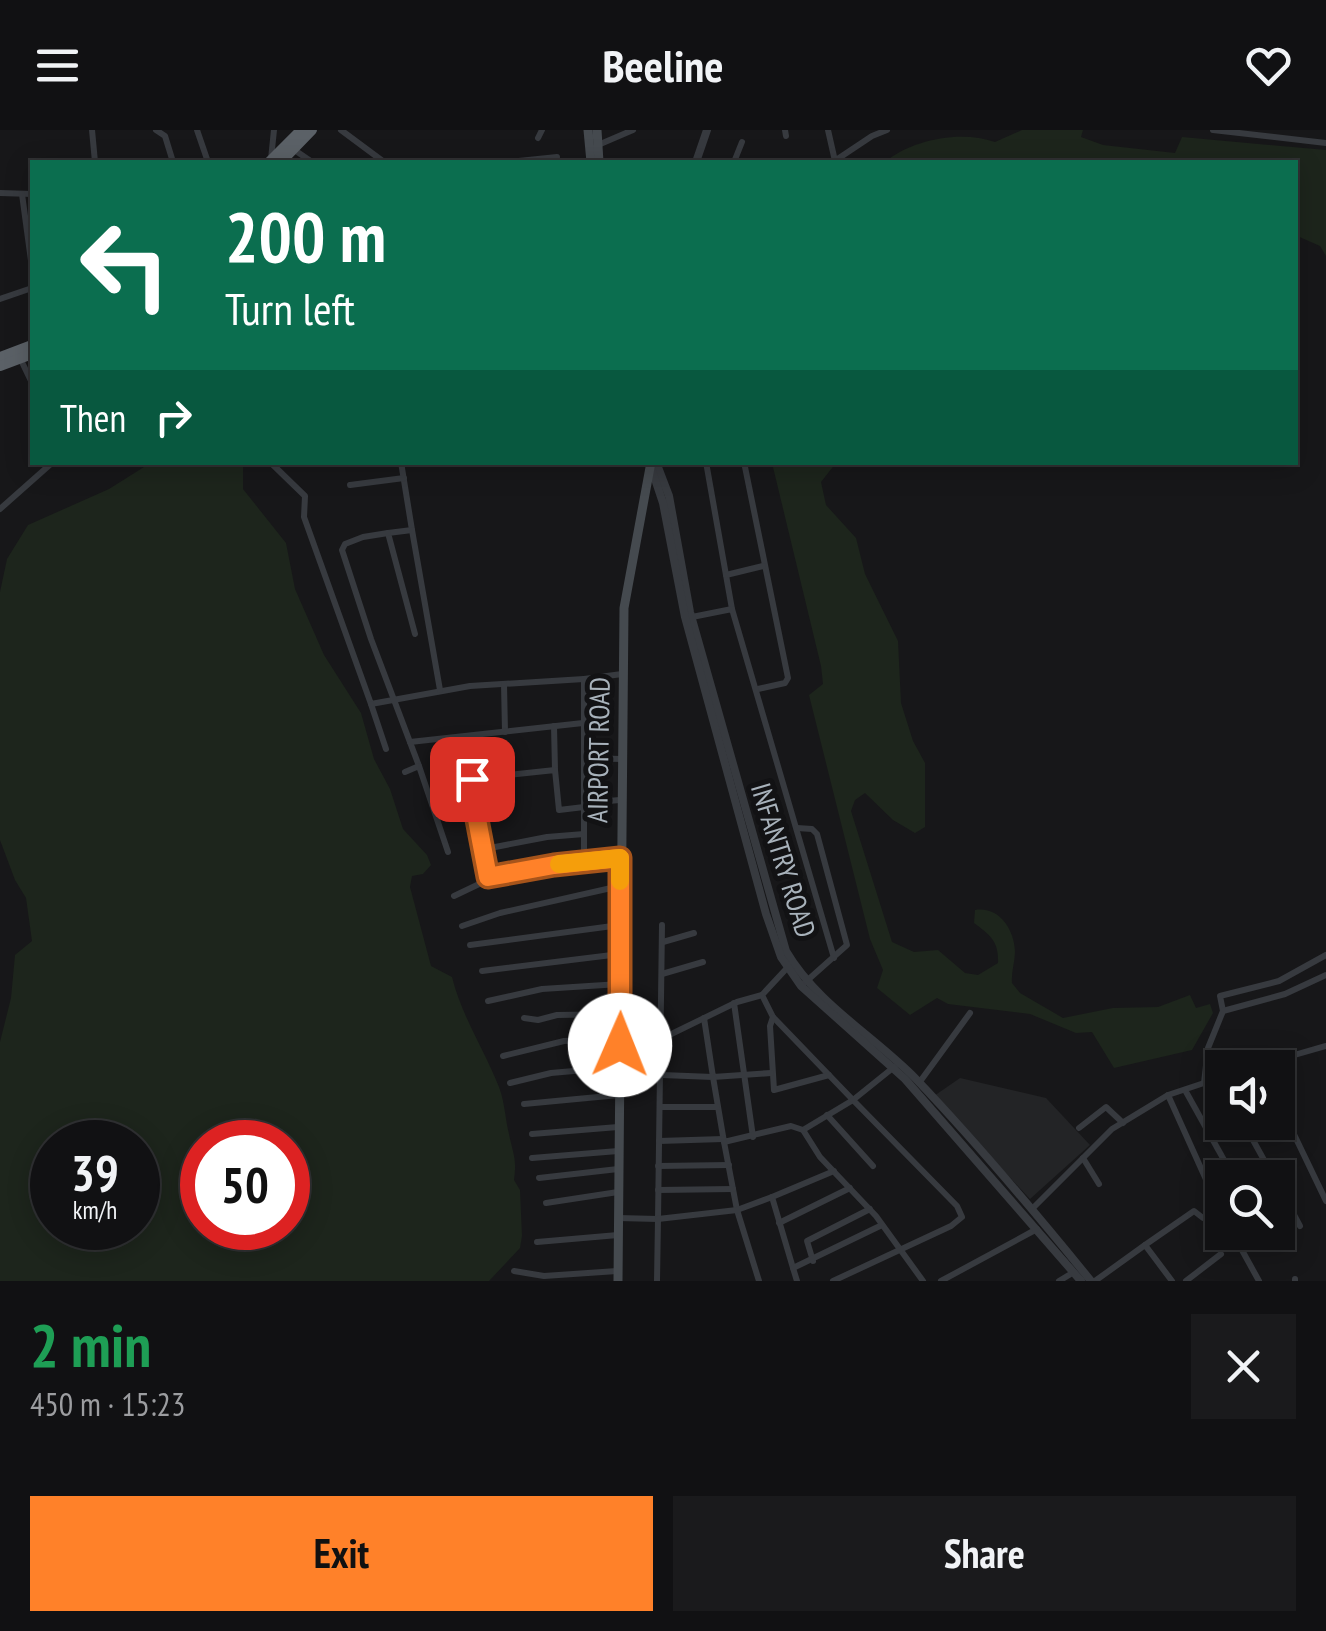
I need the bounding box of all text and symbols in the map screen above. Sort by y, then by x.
text: Beeline [602,36,724,94]
icon: menu [30,38,85,93]
icon: heart [1241,38,1296,93]
text: 200 m [225,191,386,281]
icon: left [60,200,190,330]
text: Turn left [225,279,355,337]
icon: right [146,390,201,445]
text: Then [60,393,126,442]
street label: AIRPORT ROAD [578,677,618,823]
pin [430,737,515,822]
icon: arrive [445,752,500,807]
street label: INFANTRY ROAD [743,778,825,942]
position arrow [568,993,672,1097]
map controls [1205,1050,1295,1250]
button: sound [1205,1050,1295,1140]
speed limit sign: 50 [180,1120,310,1250]
text: 39 [71,1140,119,1205]
button: search [1205,1160,1295,1250]
text: km/h [73,1194,117,1226]
text: 2 min [30,1306,151,1384]
button: close [1191,1314,1296,1419]
text: 450 m · 15:23 [30,1383,185,1425]
button: Exit [30,1496,653,1611]
button: Share [673,1496,1296,1611]

